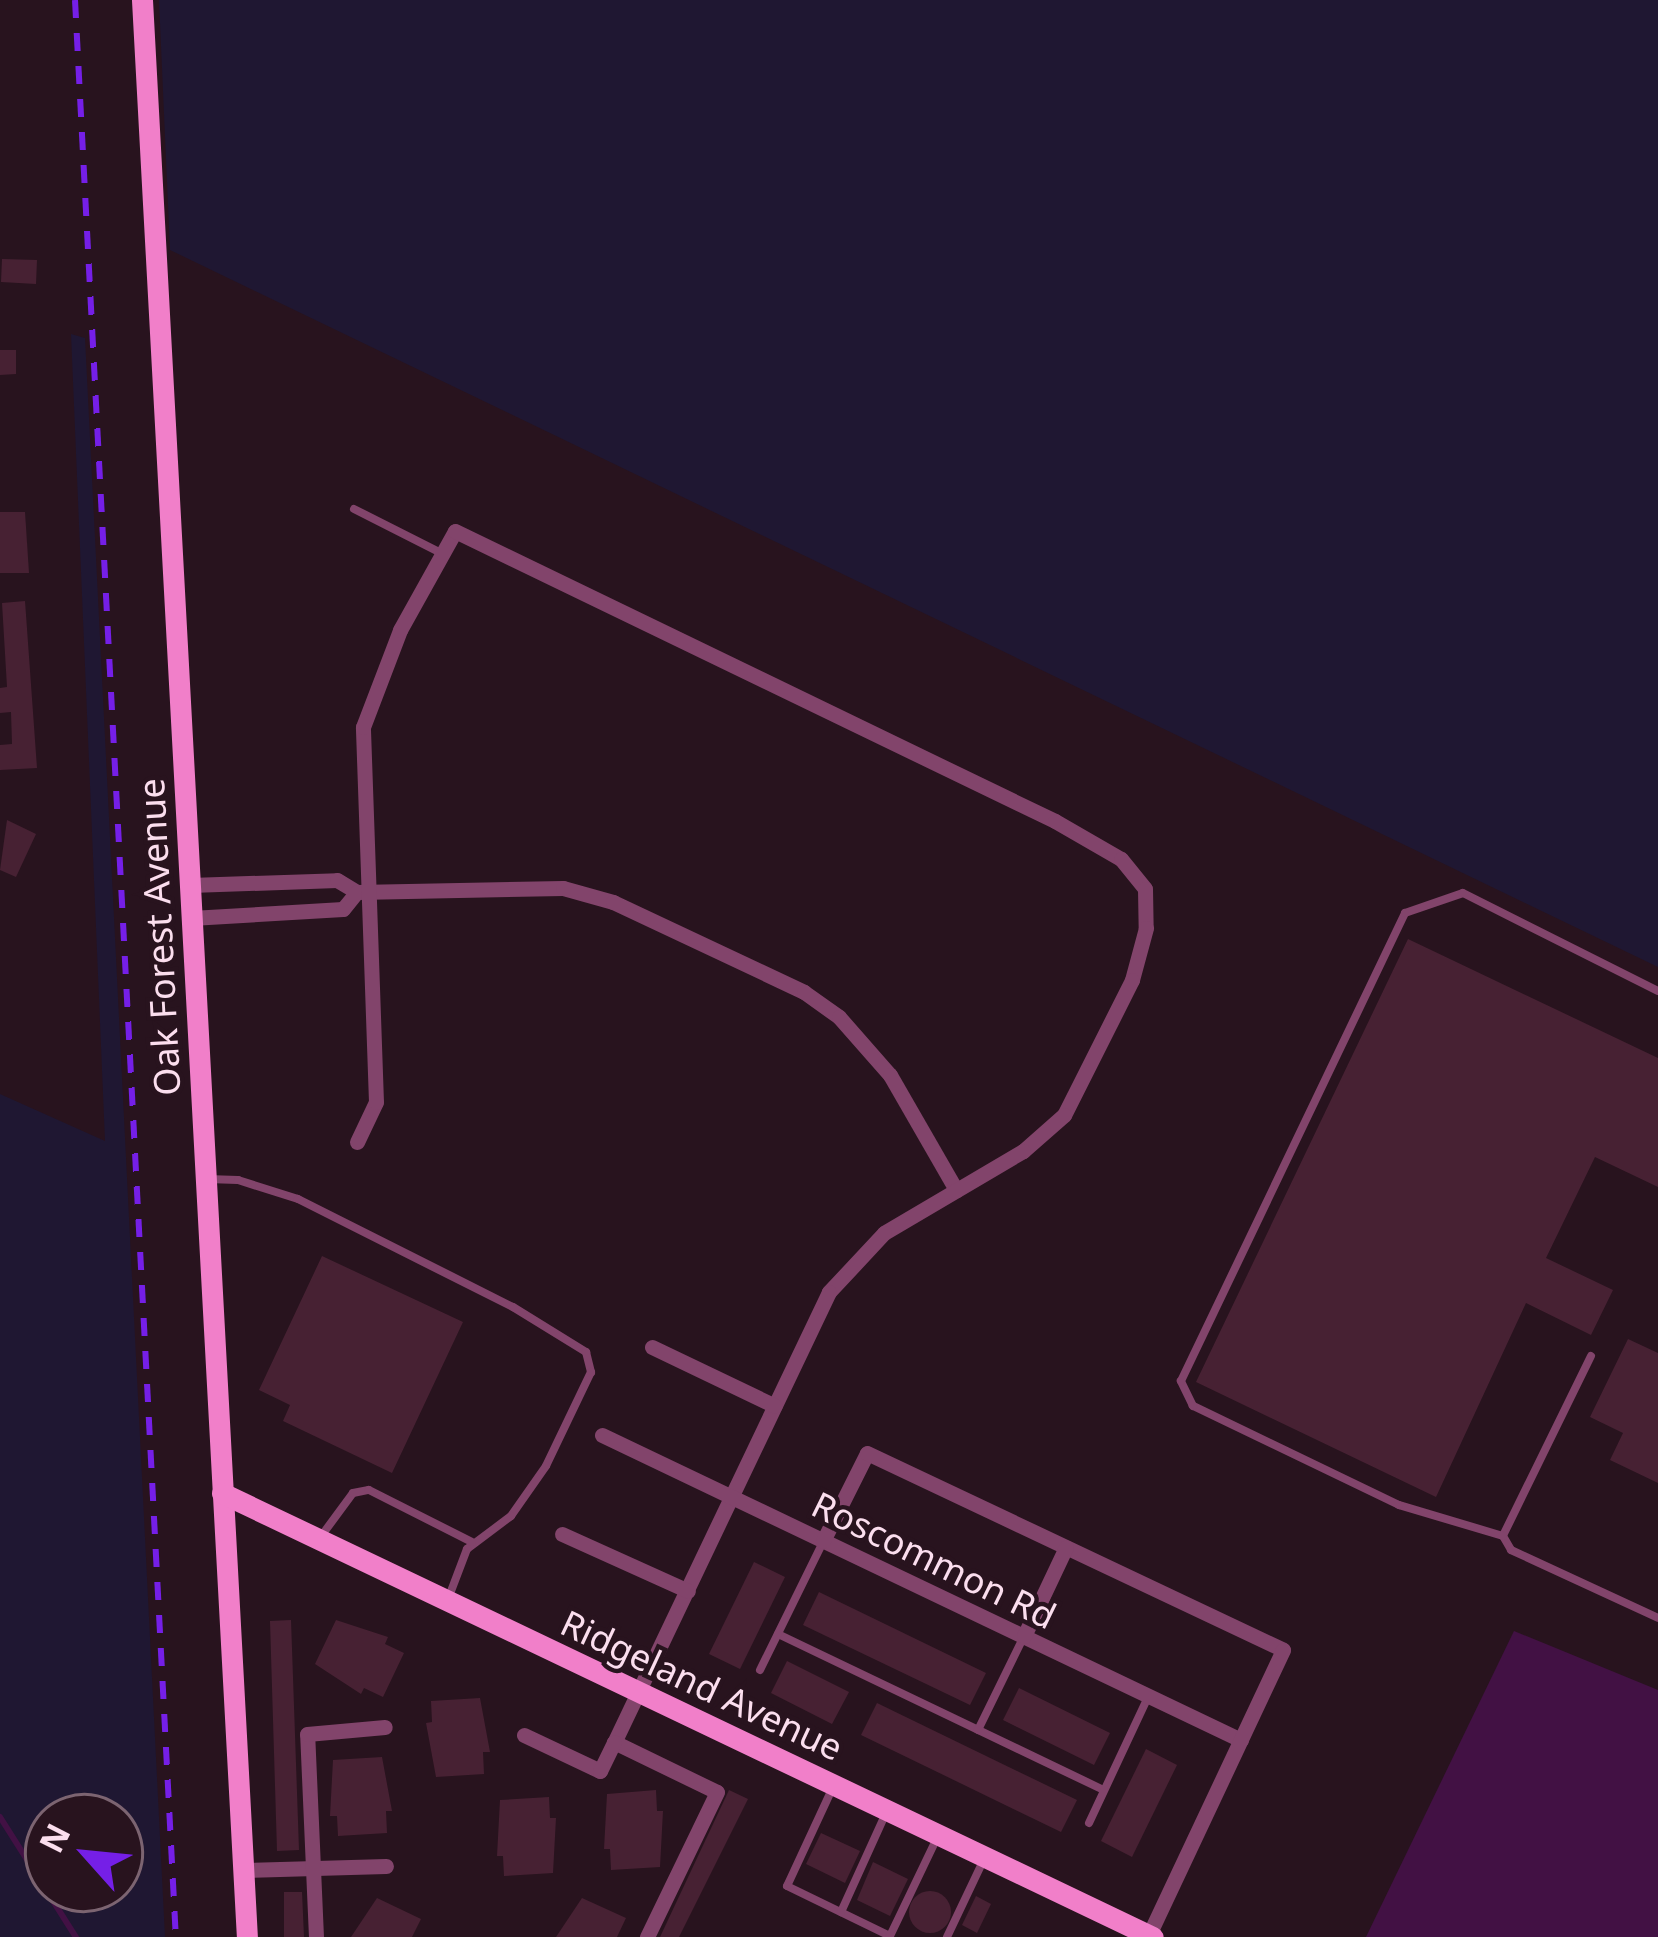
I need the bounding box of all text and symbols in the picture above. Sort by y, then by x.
street label: Oak Forest Avenue [129,777,189,1097]
street label: Roscommon Rd [805,1482,1063,1638]
street label: Ridgeland Avenue [554,1601,850,1769]
north arrow [24,1793,144,1913]
text: N [28,1816,80,1860]

